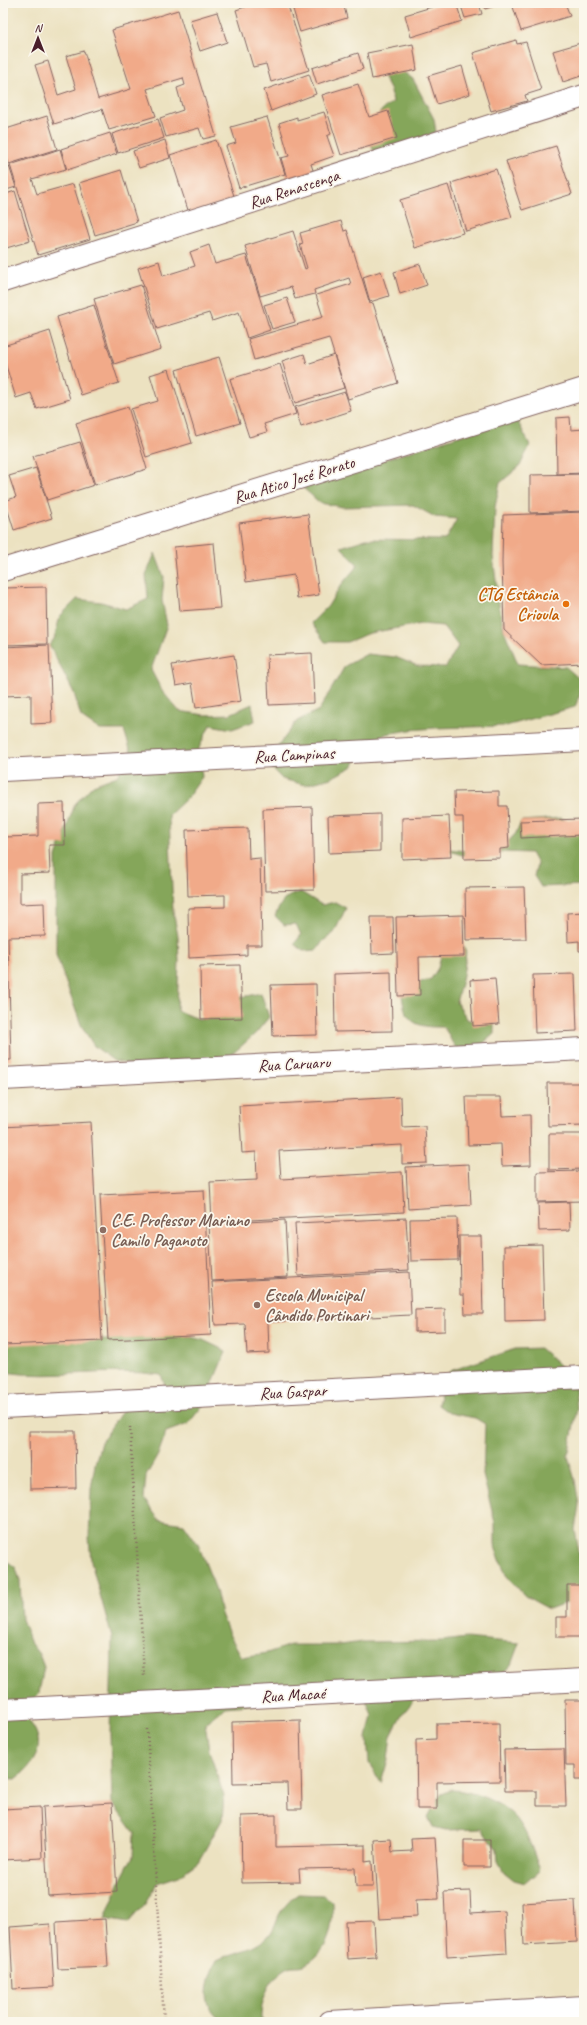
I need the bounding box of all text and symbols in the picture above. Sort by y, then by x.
north arrow [18,18,58,58]
text: N [35,21,44,35]
street label: Rua Renascença [246,164,343,213]
street label: Rua Atico José Rorato [231,451,358,508]
place label: CTG Estância Crioula [477,584,560,625]
marker: CTG Estância Crioula [561,599,571,609]
street label: Rua Campinas [253,742,337,768]
street label: Rua Caruaru [257,1052,333,1076]
place label: C.E. Professor Mariano Camilo Paganoto [111,1210,251,1251]
marker: C.E. Professor Mariano Camilo Paganoto [98,1225,108,1235]
place label: Escola Municipal Cândido Portinari [265,1285,371,1326]
marker: Escola Municipal Cândido Portinari [252,1300,262,1310]
street label: Rua Gaspar [259,1380,329,1404]
street label: Rua Macaé [260,1683,328,1707]

